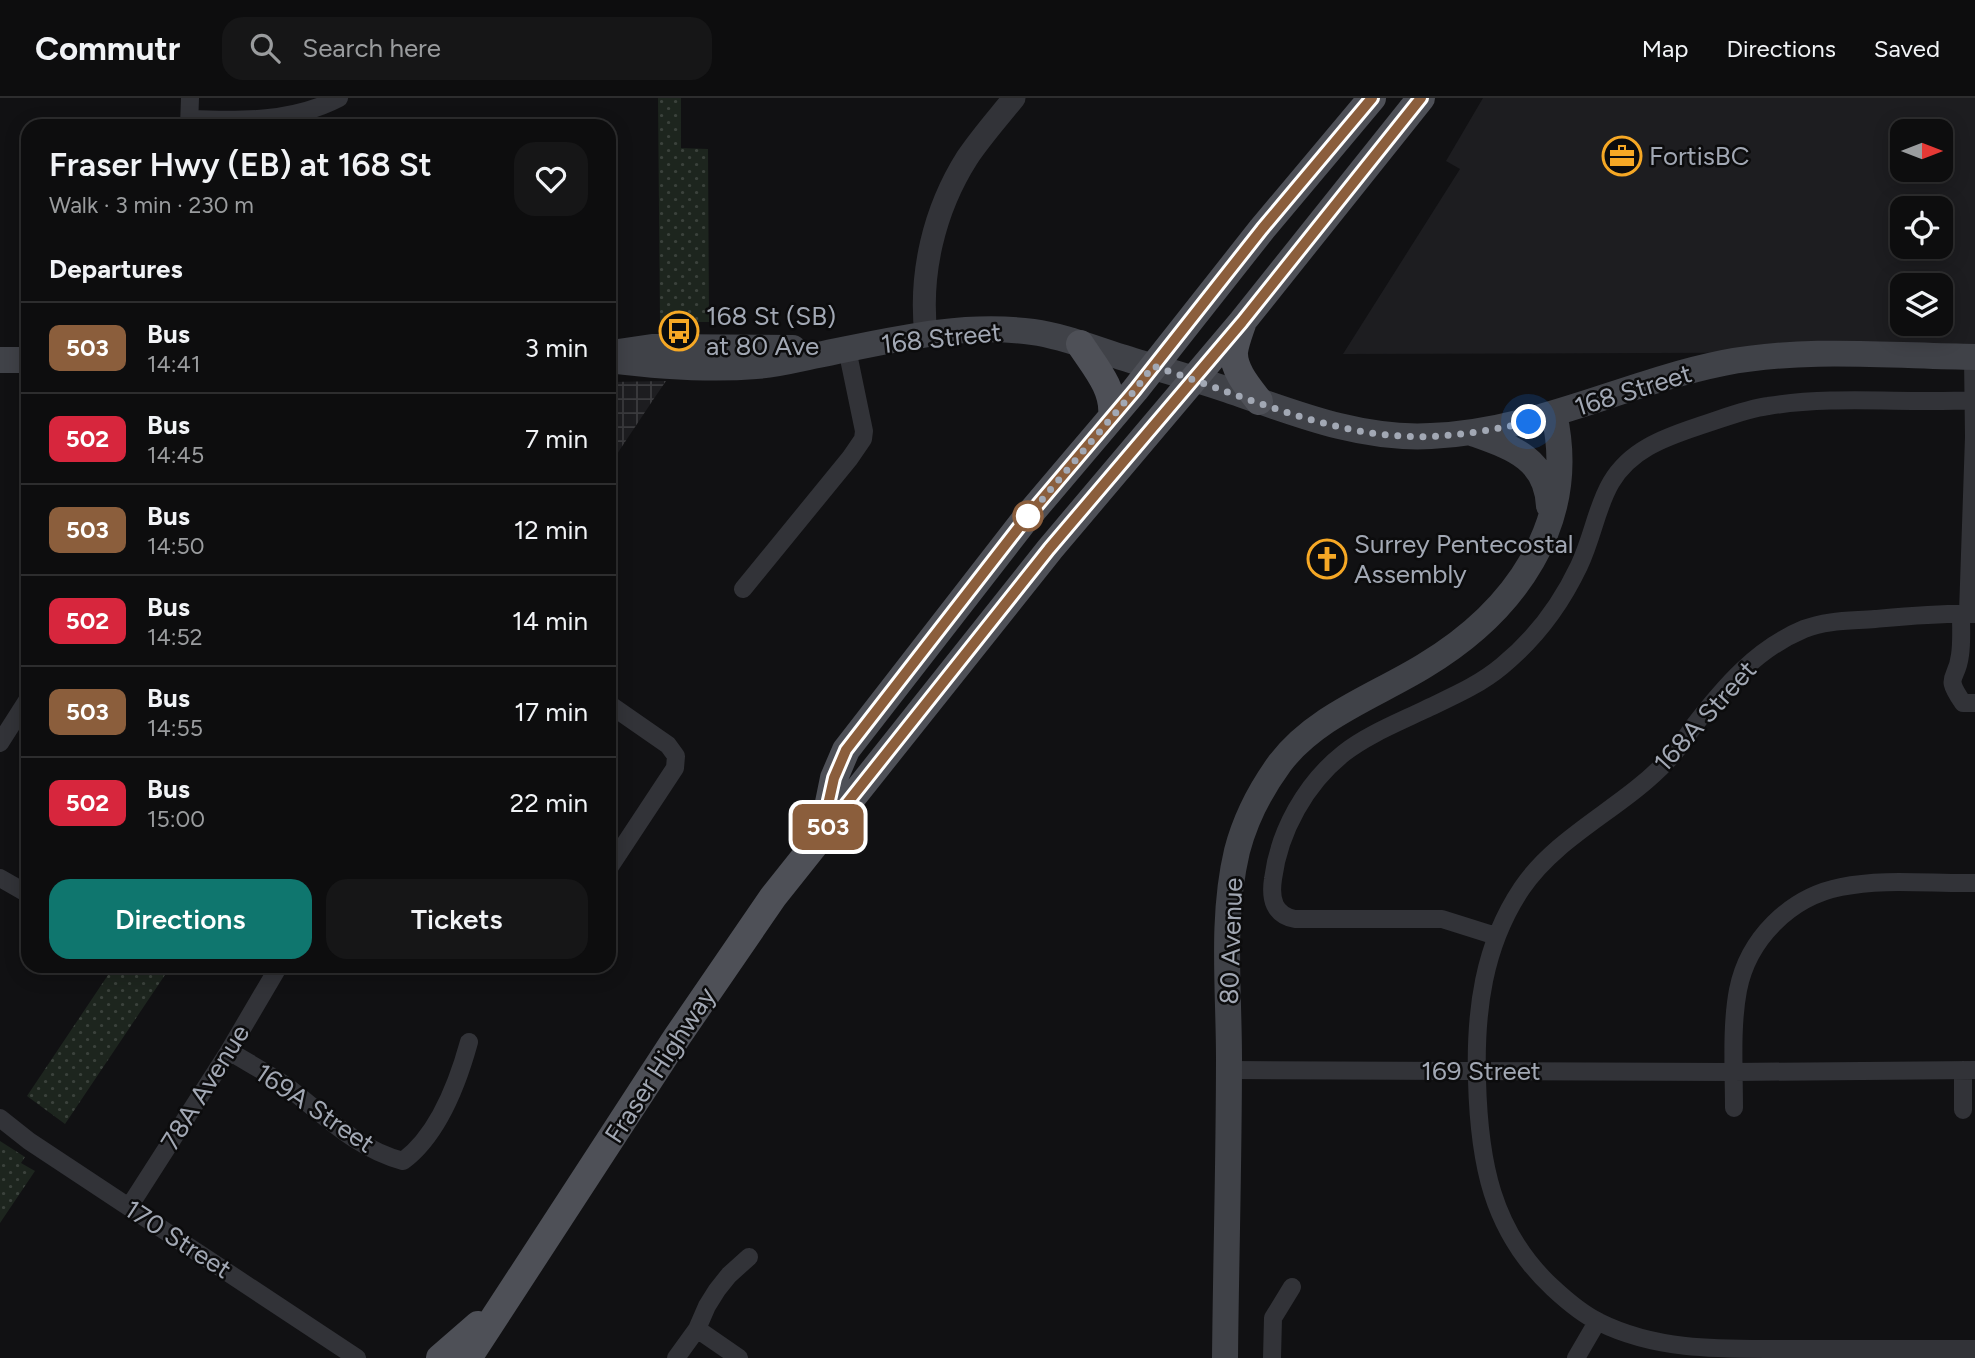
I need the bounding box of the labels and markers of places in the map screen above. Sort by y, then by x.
office icon: FortisBC [1601,135,1643,177]
place label: FortisBC [1649,140,1749,172]
place label: 168 St (SB) at 80 Ave [706,300,836,362]
bus stop icon: 168 St (SB) at 80 Ave [658,310,700,352]
unlabelled marker [1013,501,1043,531]
place label: Surrey Pentecostal Assembly [1354,528,1573,590]
church icon: Surrey Pentecostal Assembly [1306,538,1348,580]

